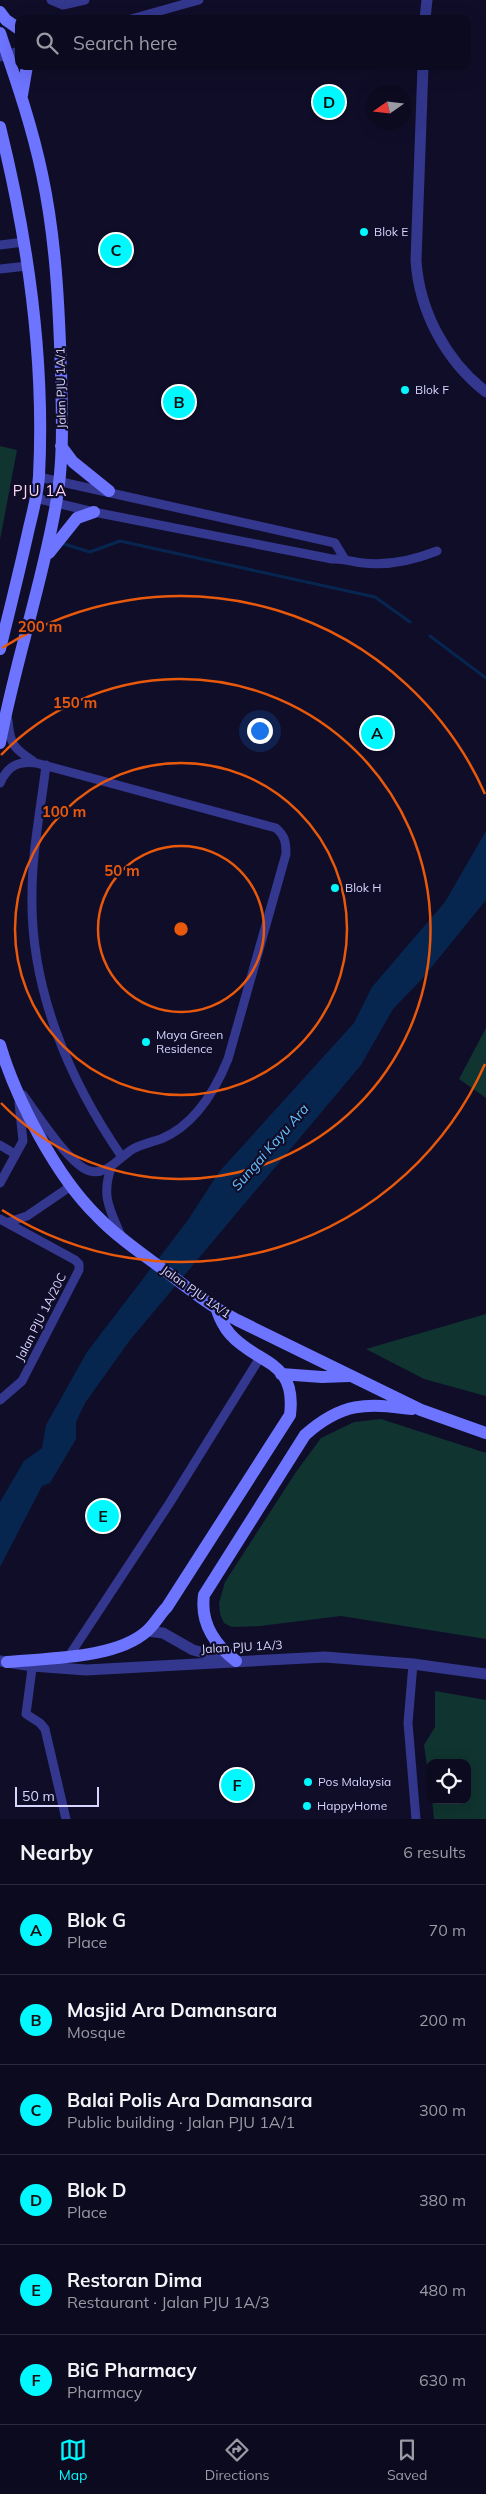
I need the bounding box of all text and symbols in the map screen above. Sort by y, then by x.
search box [15,15,471,70]
icon: search [33,29,61,57]
text: Search here [73,31,177,55]
pin: D [313,83,345,121]
north arrow [366,85,411,130]
place label: Blok E [374,224,408,239]
marker: Blok E [358,226,370,238]
pin: C [100,231,132,269]
street label: Jalan PJU 1A/1 [52,347,69,429]
place label: Blok F [415,382,449,397]
pin: B [163,383,195,421]
marker: Blok F [399,384,411,396]
district label: PJU 1A [13,481,67,500]
text: 200 m [18,617,62,636]
text: 150 m [53,693,97,712]
pin: A [361,714,393,752]
your location [247,718,273,744]
text: 100 m [42,802,86,821]
text: 50 m [104,861,140,880]
place label: Blok H [345,880,381,895]
marker: Blok H [329,882,341,894]
centre of rings [172,920,190,938]
place label: Maya Green Residence [156,1027,223,1056]
marker: Maya Green Residence [140,1036,152,1048]
water label: Sungai Kayu Ara [227,1100,313,1194]
street label: Jalan PJU 1A/1 [159,1262,234,1321]
street label: Jalan PJU 1A/20C [12,1270,69,1363]
pin: E [87,1497,119,1535]
street label: Jalan PJU 1A/3 [201,1637,283,1656]
map controls [426,1759,471,1804]
button: locate [426,1759,471,1804]
pin: F [221,1766,253,1804]
place label: Pos Malaysia [318,1774,391,1789]
marker: Pos Malaysia [302,1776,314,1788]
scale bar [15,1784,99,1807]
text: 50 m [22,1787,55,1805]
place label: HappyHome [317,1798,387,1813]
marker: HappyHome [301,1800,313,1812]
text: Nearby [20,1839,93,1865]
text: 6 results [403,1842,466,1862]
text: Blok G [67,1908,126,1932]
text: A [30,1920,42,1940]
text: 70 m [429,1920,466,1940]
text: Place [67,1932,107,1952]
text: Masjid Ara Damansara [67,1998,277,2022]
text: B [30,2010,42,2030]
text: 200 m [419,2010,466,2030]
text: Mosque [67,2022,125,2042]
text: Balai Polis Ara Damansara [67,2088,313,2112]
text: C [31,2100,41,2120]
text: 300 m [419,2100,466,2120]
text: Public building · Jalan PJU 1A/1 [67,2112,295,2132]
text: Blok D [67,2178,127,2202]
text: D [30,2190,42,2210]
text: 380 m [419,2190,466,2210]
text: Place [67,2202,107,2222]
text: Restoran Dima [67,2268,202,2292]
text: E [31,2280,41,2300]
text: 480 m [419,2280,466,2300]
text: Restaurant · Jalan PJU 1A/3 [67,2292,270,2312]
text: BiG Pharmacy [67,2358,197,2382]
text: F [31,2370,41,2390]
text: 630 m [419,2370,466,2390]
text: Pharmacy [67,2382,142,2402]
tab: Map [59,2436,87,2484]
tab: Directions [205,2436,270,2484]
tab: Saved [387,2436,427,2484]

